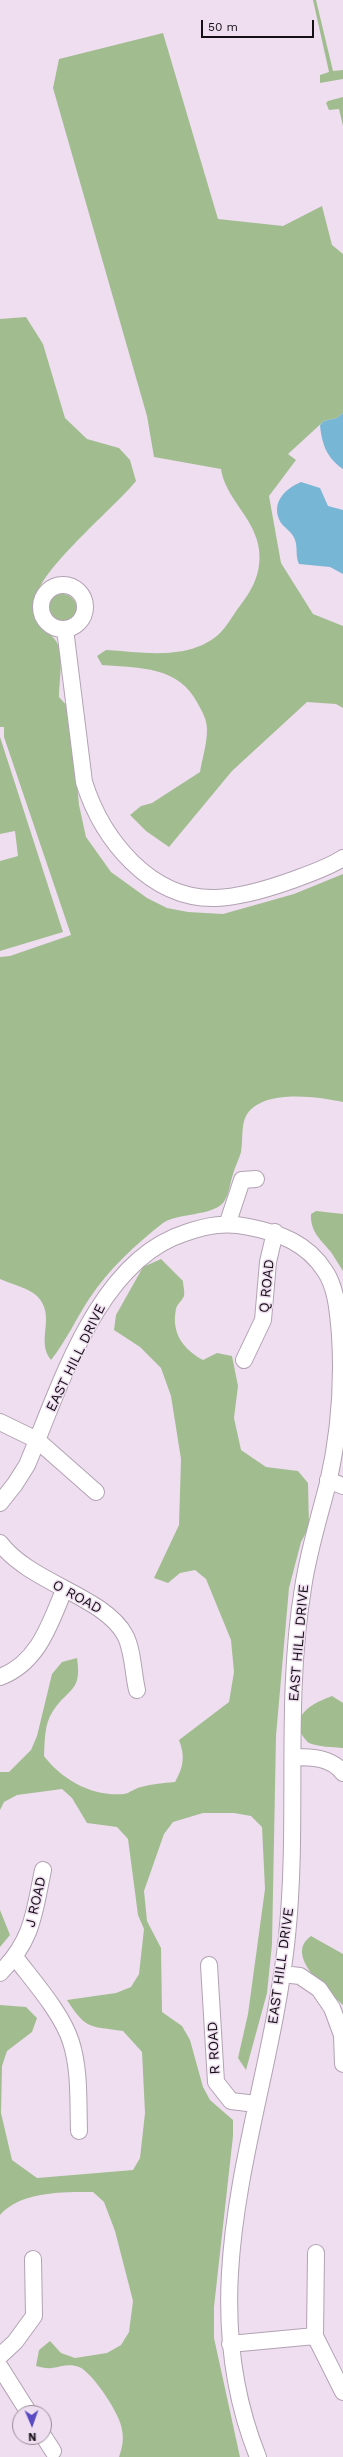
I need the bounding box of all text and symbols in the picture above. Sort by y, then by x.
scale bar [203,12,316,38]
text: 50 m [208,20,238,34]
street label: Q ROAD [256,1258,278,1314]
street label: EAST HILL DRIVE [43,1302,109,1414]
street label: O ROAD [49,1577,105,1617]
street label: EAST HILL DRIVE [286,1584,312,1702]
street label: J ROAD [22,1875,50,1929]
street label: EAST HILL DRIVE [265,1907,297,2025]
street label: R ROAD [204,2021,224,2075]
north arrow [12,2405,52,2445]
text: N [28,2430,37,2443]

